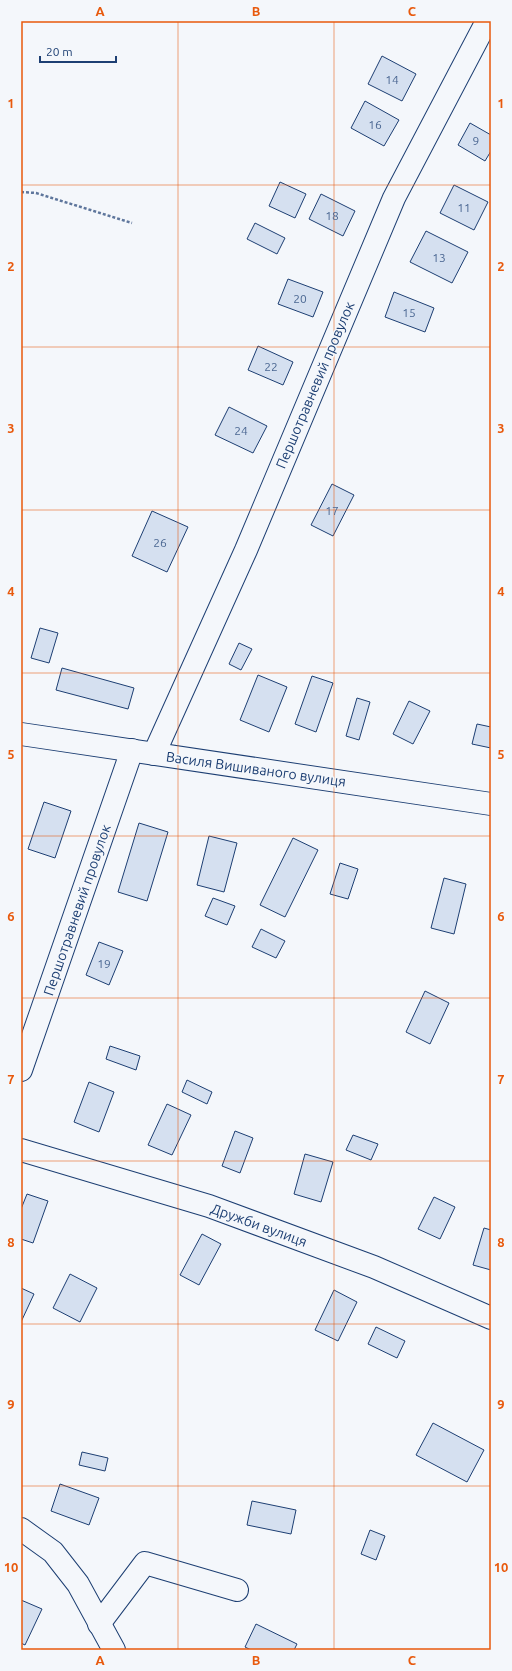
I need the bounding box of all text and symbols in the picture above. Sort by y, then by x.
text: A [95,4,105,18]
text: B [252,4,261,18]
text: C [408,4,417,18]
scale bar [40,38,116,64]
text: 20 m [46,45,73,58]
house number: 14 [385,73,399,86]
text: 1 [7,96,15,110]
text: 1 [497,96,505,110]
house number: 16 [368,118,382,131]
house number: 9 [473,134,479,147]
house number: 11 [457,201,471,214]
house number: 18 [325,209,339,222]
house number: 13 [432,251,446,264]
text: 2 [7,259,15,273]
text: 2 [497,259,505,273]
house number: 20 [293,292,307,305]
street label: Першотравневий провулок [272,299,358,471]
house number: 15 [402,306,416,319]
house number: 22 [264,360,278,373]
text: 3 [7,421,15,435]
text: 3 [497,421,505,435]
house number: 24 [234,424,248,437]
house number: 17 [325,504,339,517]
house number: 26 [153,536,167,549]
text: 4 [7,584,15,598]
text: 4 [497,584,505,598]
text: 5 [7,747,15,761]
text: 5 [497,747,505,761]
street label: Василя Вишиваного вулиця [165,748,347,790]
street label: Першотравневий провулок [40,822,114,998]
text: 6 [7,909,15,923]
text: 6 [497,909,505,923]
house number: 19 [97,957,111,970]
text: 7 [7,1072,15,1086]
text: 7 [497,1072,505,1086]
street label: Дружби вулиця [209,1200,309,1250]
text: 8 [7,1235,15,1249]
text: 8 [497,1235,505,1249]
text: 9 [7,1397,15,1411]
text: 9 [497,1397,505,1411]
text: 10 [4,1560,18,1574]
text: 10 [494,1560,508,1574]
text: A [95,1653,105,1667]
text: B [252,1653,261,1667]
text: C [408,1653,417,1667]

